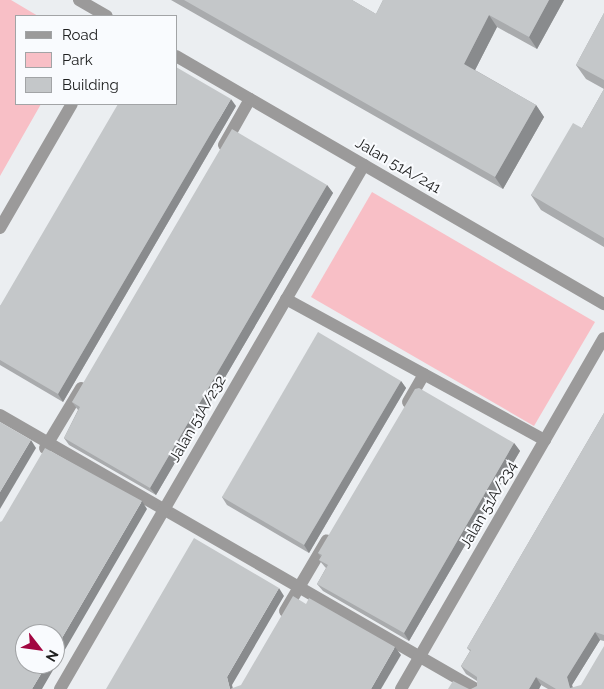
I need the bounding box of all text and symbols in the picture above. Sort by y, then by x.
legend [15,15,178,105]
text: Road [62,26,98,44]
text: Park [62,51,93,69]
text: Building [62,76,119,94]
street label: Jalan 51A/241 [352,134,444,198]
street label: Jalan 51A/232 [166,372,230,466]
street label: Jalan 51A/234 [457,458,521,552]
north arrow [15,624,65,674]
text: N [43,647,62,665]

